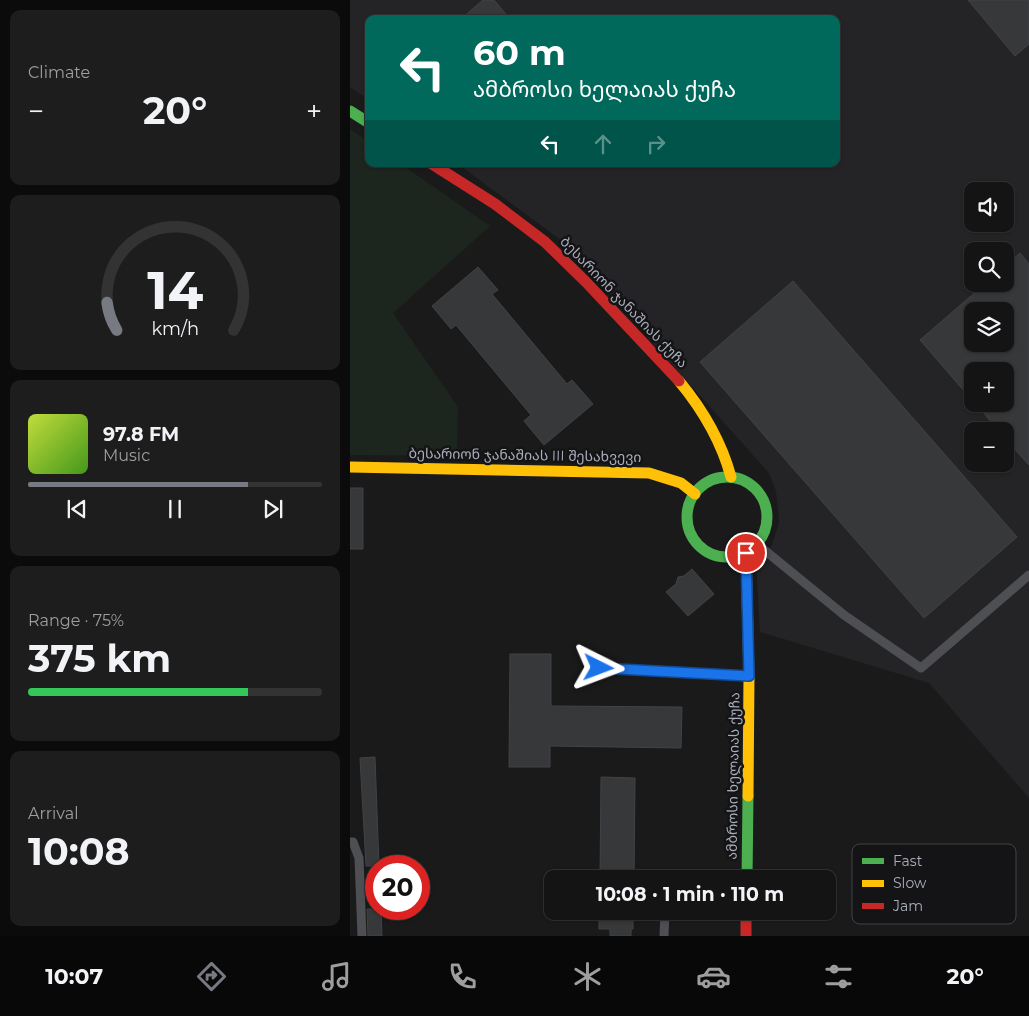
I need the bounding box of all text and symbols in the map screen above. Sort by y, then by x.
text: 60 m [473,31,566,74]
icon: left [390,35,455,100]
text: Climate [28,63,90,82]
text: ამბროსი ხელაიას ქუჩა [473,76,736,103]
text: 20° [143,87,207,134]
text: − [28,94,44,128]
text: + [306,94,322,128]
icon: left [536,130,564,158]
icon: ahead [589,130,617,158]
icon: right [642,130,670,158]
map controls [964,182,1014,472]
button: sound [964,182,1014,232]
street label: ბესარიონ ჯანაშიას ქუჩა [556,232,692,372]
button: search [964,242,1014,292]
text: 14 [147,259,203,322]
button: layers [964,302,1014,352]
text: km/h [151,318,199,339]
button: + [964,362,1014,412]
button: − [964,422,1014,472]
text: 97.8 FM [103,423,179,446]
street label: ბესარიონ ჯანაშიას III შესახვევი [408,444,642,466]
text: Music [103,446,150,465]
icon: previous [63,495,91,523]
icon: pause [161,495,189,523]
icon: next [259,495,287,523]
pin [725,532,767,574]
icon: arrive [732,539,760,567]
text: Range · 75% [28,611,124,630]
text: 375 km [28,635,171,682]
position arrow [572,641,624,693]
street label: ამბროსი ხელაიას ქუჩა [723,692,743,860]
text: Arrival [28,804,78,823]
text: 10:08 [28,828,130,875]
legend [852,844,1016,924]
text: Fast [893,852,923,870]
speed limit sign: 20 [365,855,430,920]
text: Slow [893,874,927,892]
text: 10:08 · 1 min · 110 m [596,883,784,906]
text: Jam [892,897,923,915]
icon: directions [194,959,229,994]
icon: music [319,959,354,994]
icon: phone [445,959,480,994]
icon: climate [570,959,605,994]
icon: car [696,959,731,994]
icon: filters [821,959,856,994]
text: 10:07 [45,963,103,990]
text: 20° [947,963,984,990]

